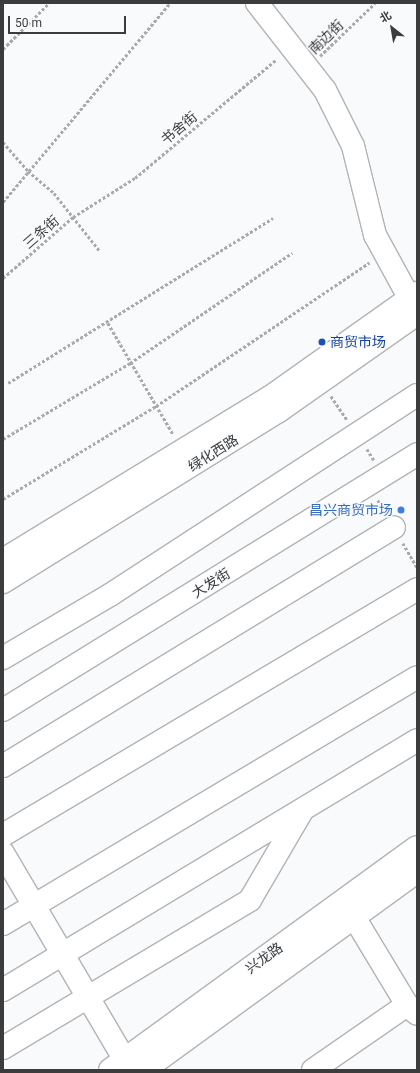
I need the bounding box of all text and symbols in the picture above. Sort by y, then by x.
scale bar [10,8,128,34]
north arrow [372,8,412,48]
text: 北 [377,9,394,26]
text: 50 m [15,16,42,30]
street label: 南边街 [305,16,347,58]
street label: 书舍街 [158,108,200,148]
street label: 三条街 [20,212,62,252]
place label: 商贸市场 [330,334,386,350]
marker: 商贸市场 [317,337,327,347]
street label: 绿化西路 [185,431,241,475]
place label: 昌兴商贸市场 [309,502,393,518]
marker: 昌兴商贸市场 [396,505,406,515]
street label: 大发街 [189,565,233,601]
street label: 兴龙路 [242,939,286,977]

